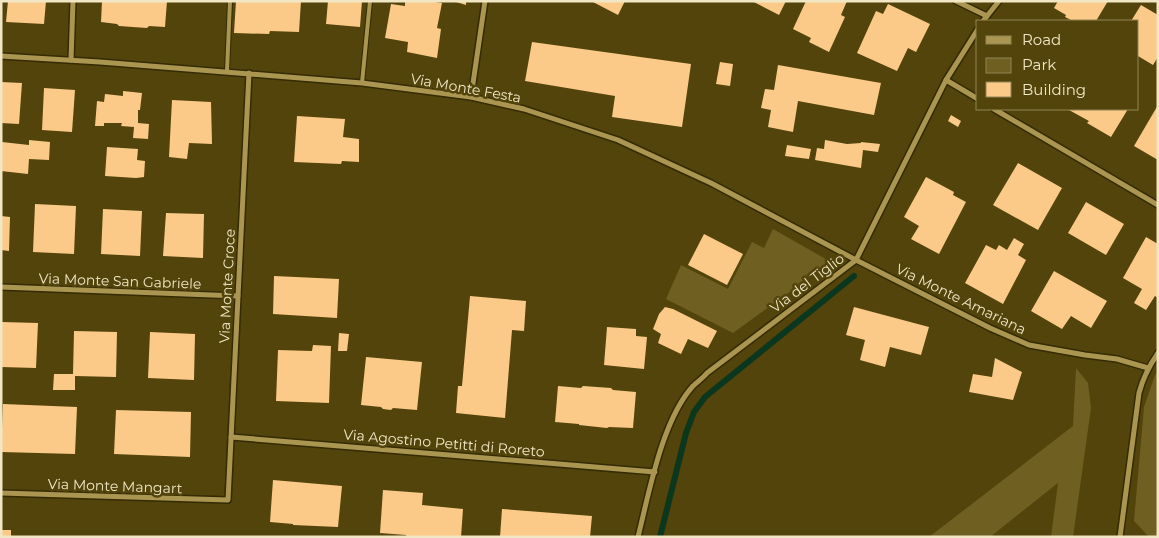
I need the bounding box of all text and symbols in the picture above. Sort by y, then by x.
legend [976,20,1139,110]
text: Road [1022,30,1061,49]
text: Park [1022,55,1056,74]
street label: Via Monte Festa [409,69,523,107]
text: Building [1022,80,1086,99]
street label: Via Monte Croce [215,228,239,344]
street label: Via del Tiglio [766,249,848,317]
street label: Via Monte Amariana [893,260,1029,338]
street label: Via Monte San Gabriele [38,269,202,293]
street label: Via Agostino Petitti di Roreto [343,425,546,461]
street label: Via Monte Mangart [47,475,183,497]

